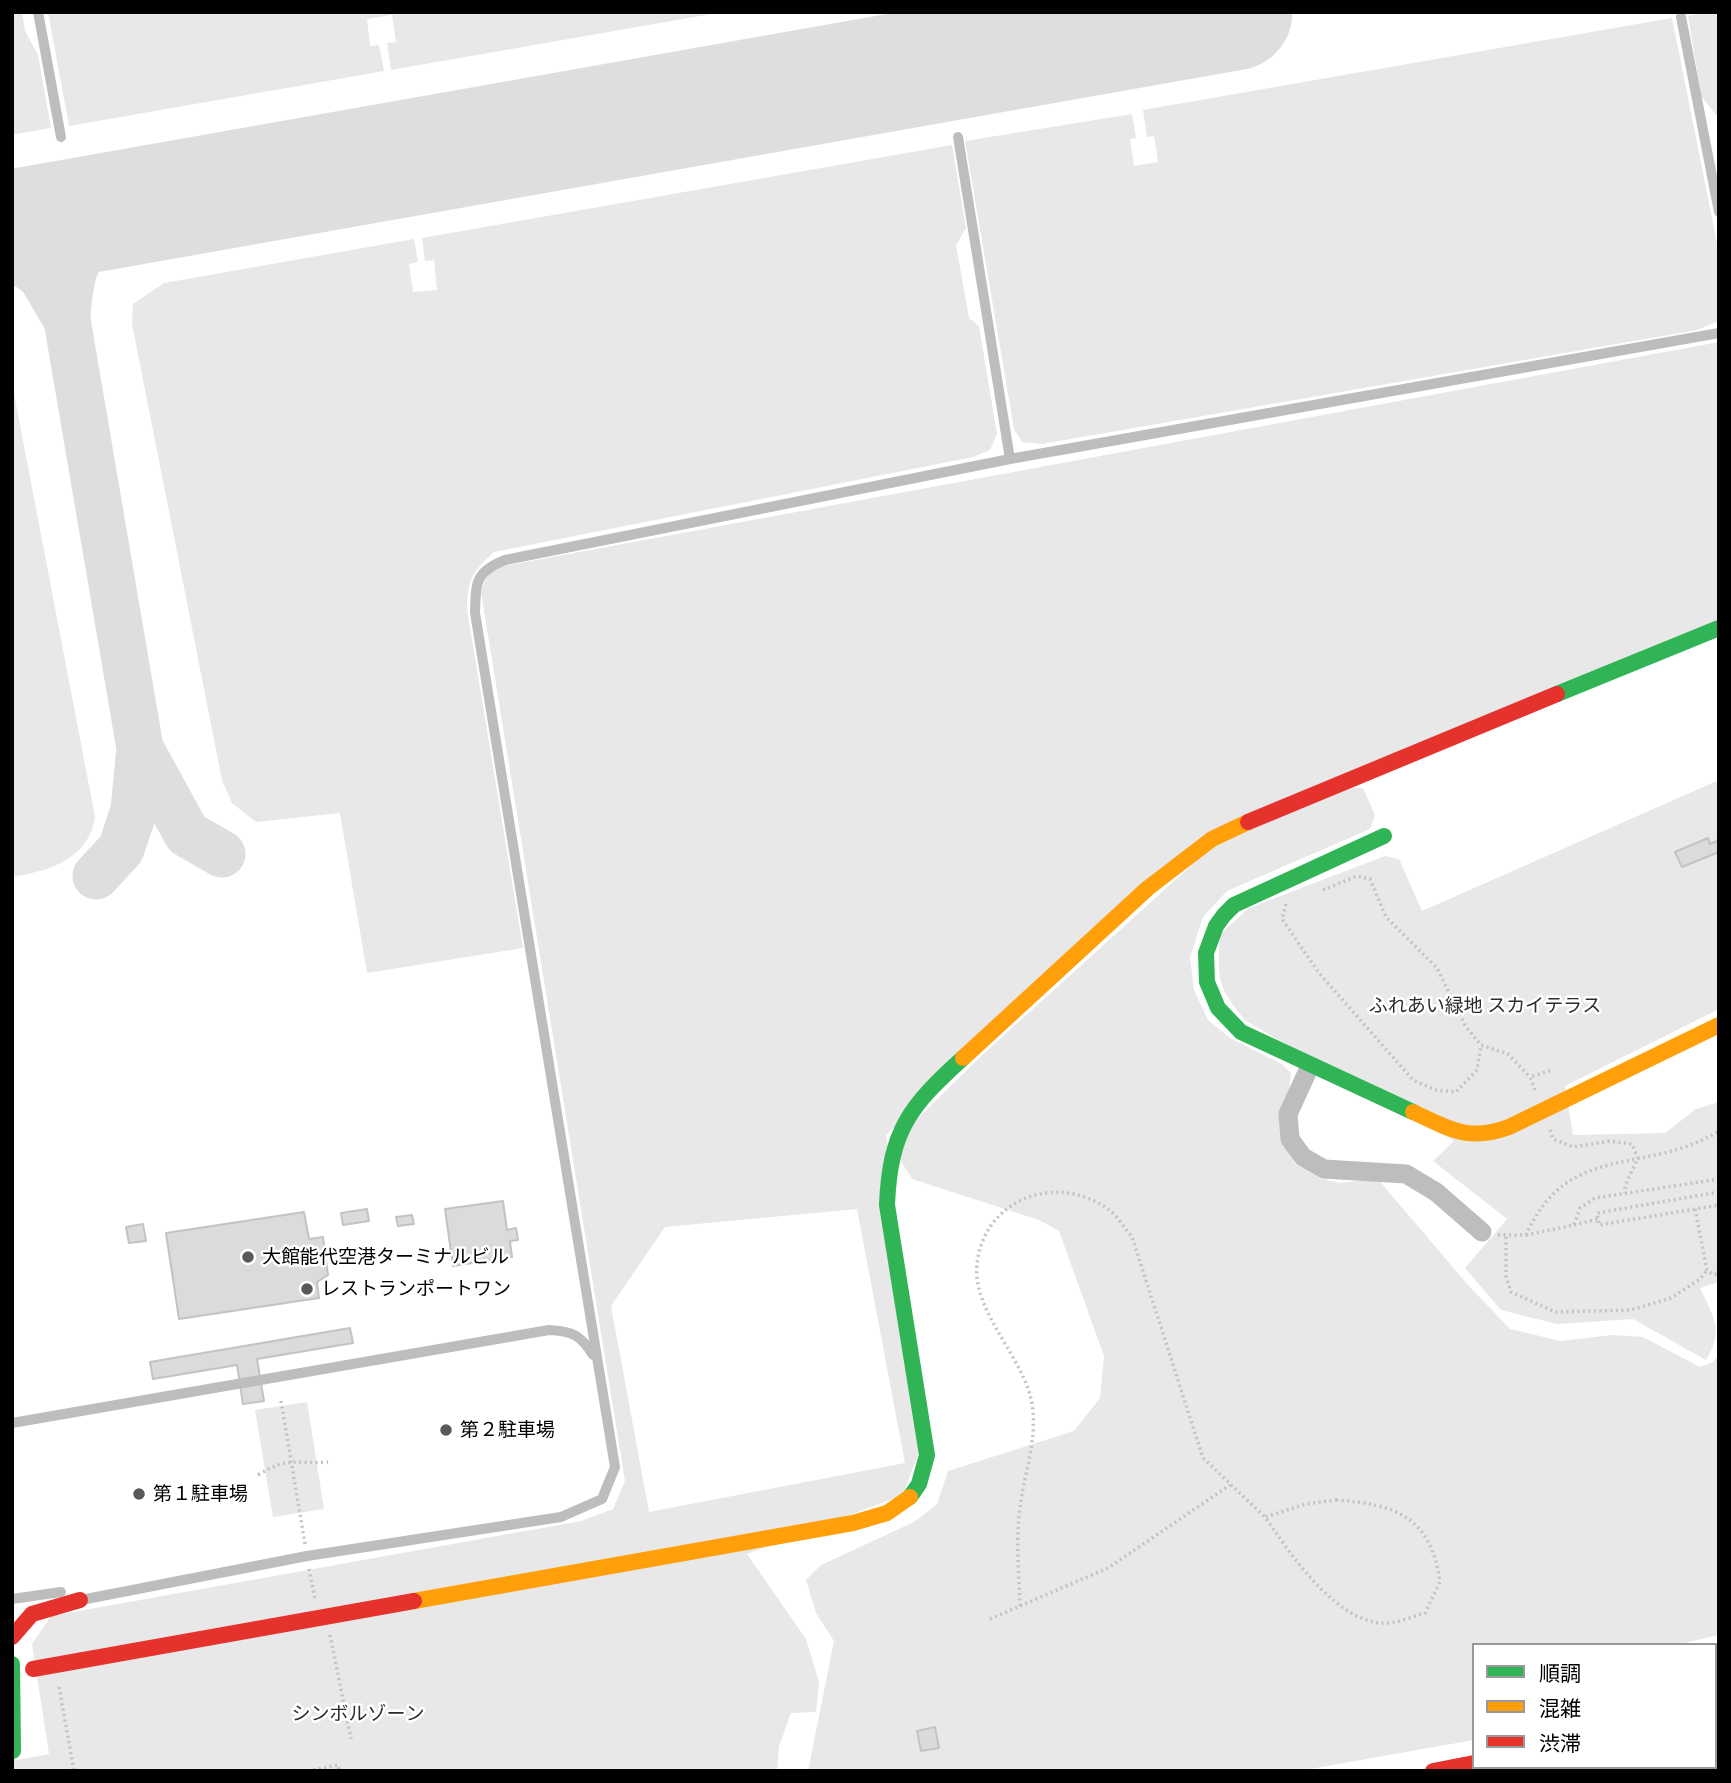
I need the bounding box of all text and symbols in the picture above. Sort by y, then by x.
park label: ふれあい緑地 スカイテラス [1369,995,1601,1017]
place label: 大館能代空港ターミナルビル [262,1246,509,1268]
marker: 大館能代空港ターミナルビル [240,1249,256,1265]
place label: レストランポートワン [321,1278,511,1300]
marker: レストランポートワン [299,1281,315,1297]
place label: 第２駐車場 [460,1419,555,1441]
marker: 第２駐車場 [438,1422,454,1438]
place label: 第１駐車場 [153,1483,248,1505]
marker: 第１駐車場 [131,1486,147,1502]
legend [1472,1643,1717,1769]
text: 順調 [1539,1661,1581,1686]
text: 混雑 [1539,1696,1581,1721]
park label: シンボルゾーン [292,1703,424,1725]
text: 渋滞 [1539,1731,1581,1756]

